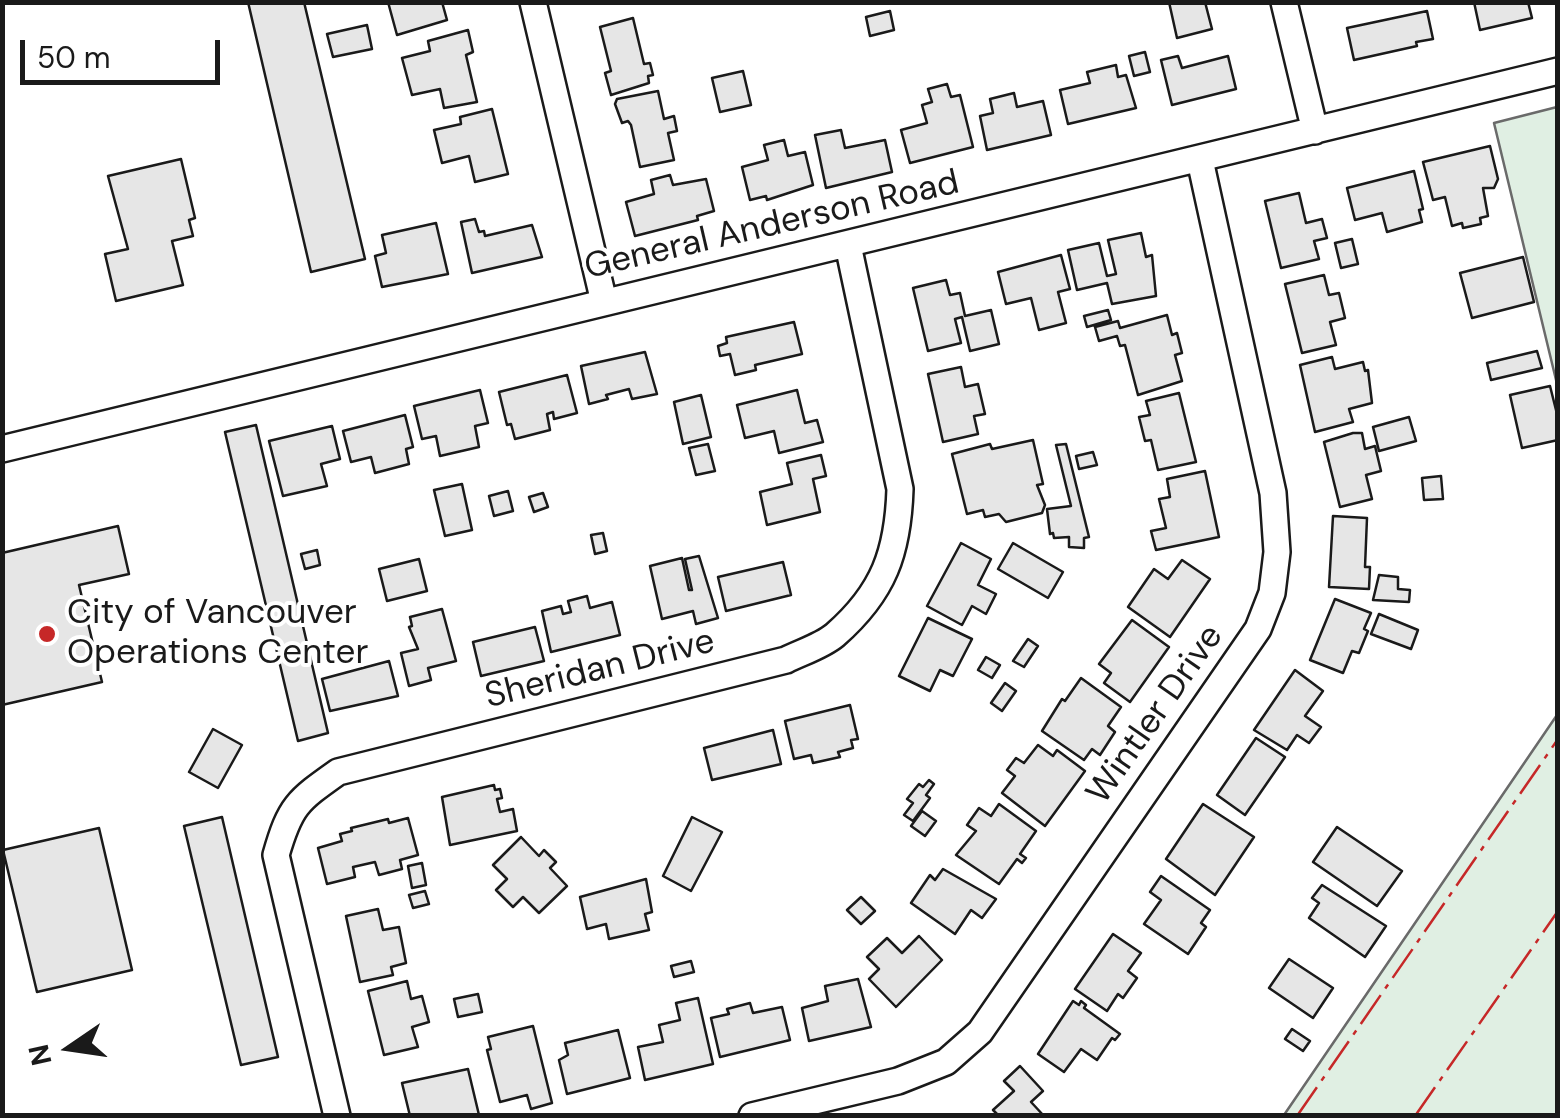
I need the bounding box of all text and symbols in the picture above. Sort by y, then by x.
scale bar [25,20,225,82]
text: 50 m [37,38,111,77]
street label: General Anderson Road [581,162,963,290]
place label: City of Vancouver Operations Center [67,593,368,675]
street label: Wintler Drive [1079,617,1233,813]
street label: Sheridan Drive [481,621,719,719]
marker: City of Vancouver Operations Center [36,623,58,645]
north arrow [20,998,120,1098]
text: N [20,1041,61,1069]

